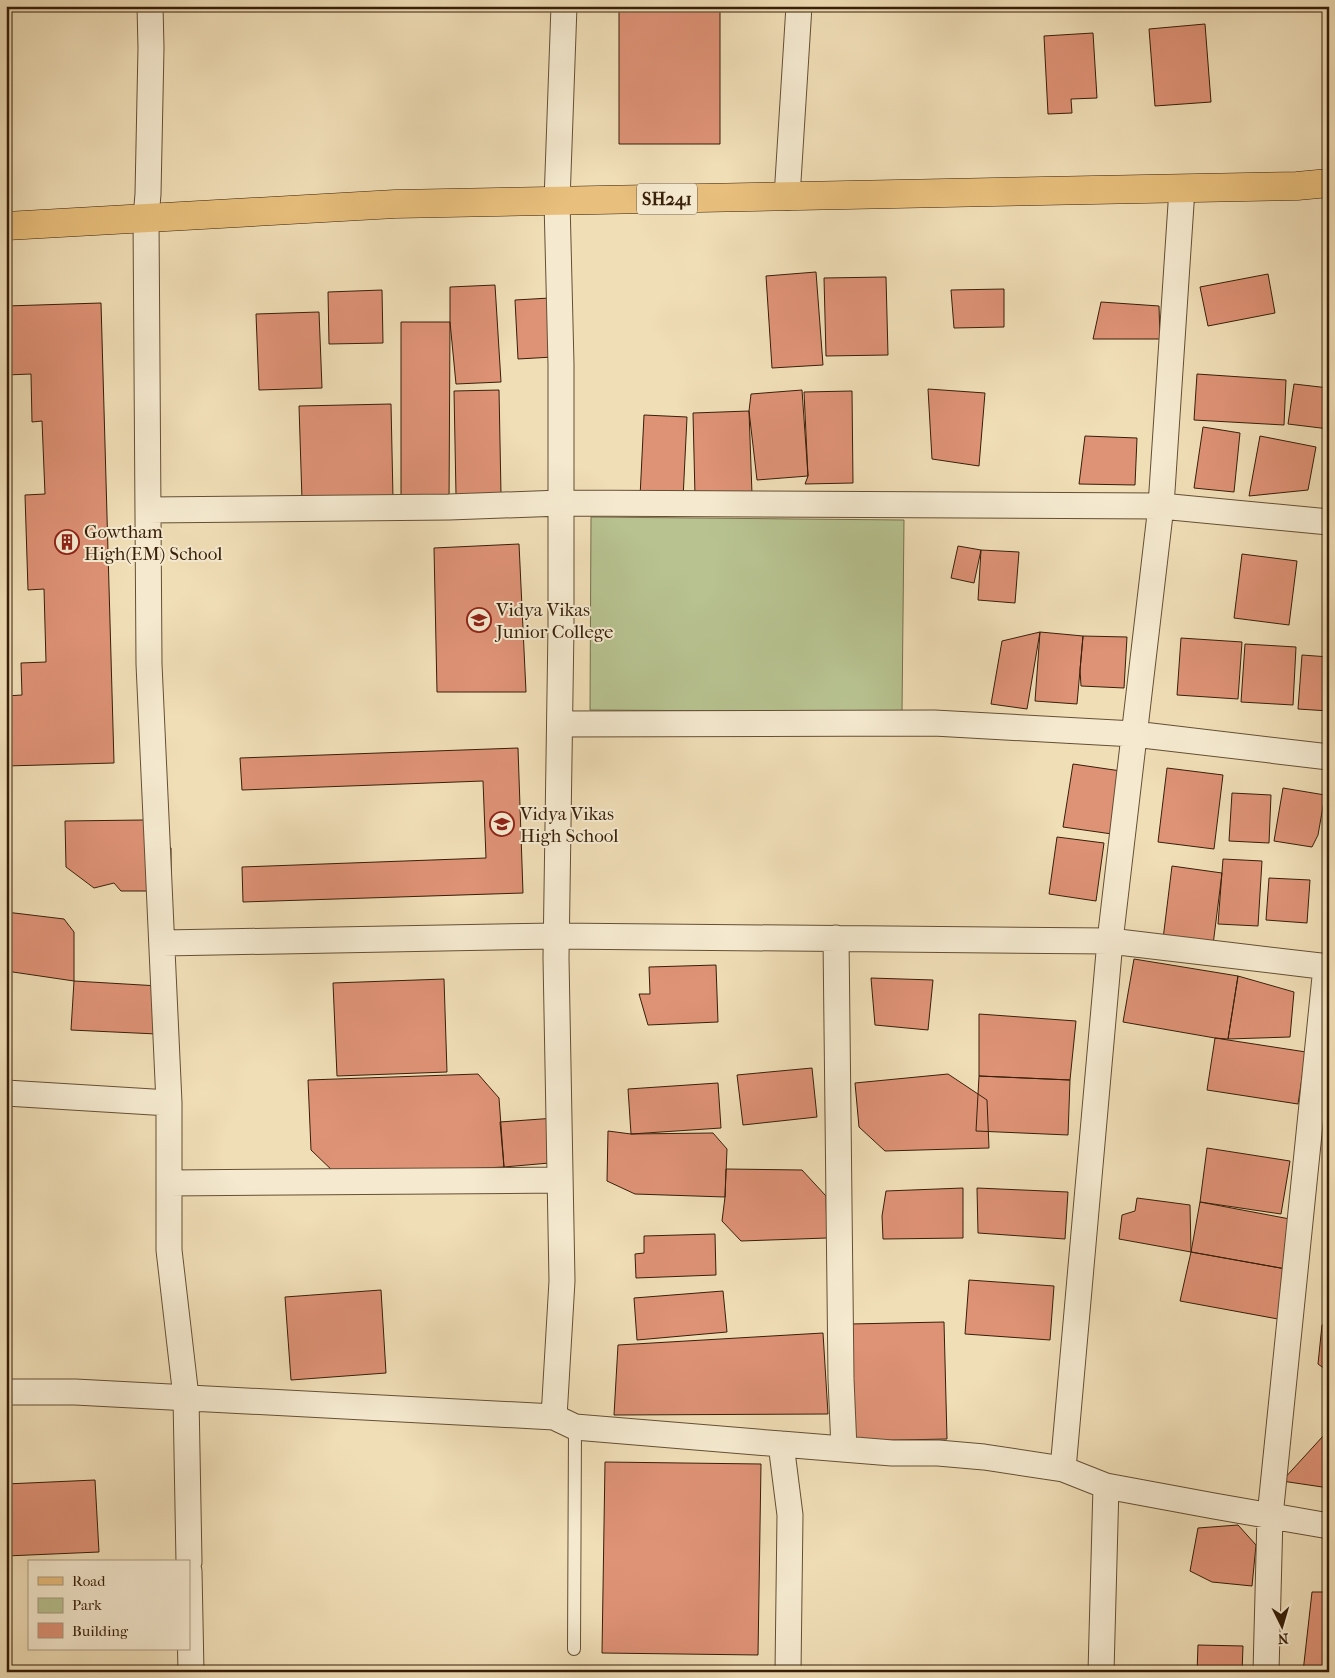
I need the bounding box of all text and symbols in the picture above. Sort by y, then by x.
road number: SH241 [637,183,697,214]
place label: Gowtham High(EM) School [84,521,222,565]
building icon: Gowtham High(EM) School [54,529,80,555]
place label: Vidya Vikas Junior College [494,599,613,643]
school or university icon: Vidya Vikas Junior College [466,607,492,633]
place label: Vidya Vikas High School [519,803,619,847]
school or university icon: Vidya Vikas High School [489,811,515,837]
legend [28,1560,190,1650]
text: Road [72,1572,106,1590]
text: Park [72,1596,102,1614]
north arrow [1258,1600,1308,1650]
text: Building [72,1622,129,1640]
text: N [1277,1630,1289,1647]

